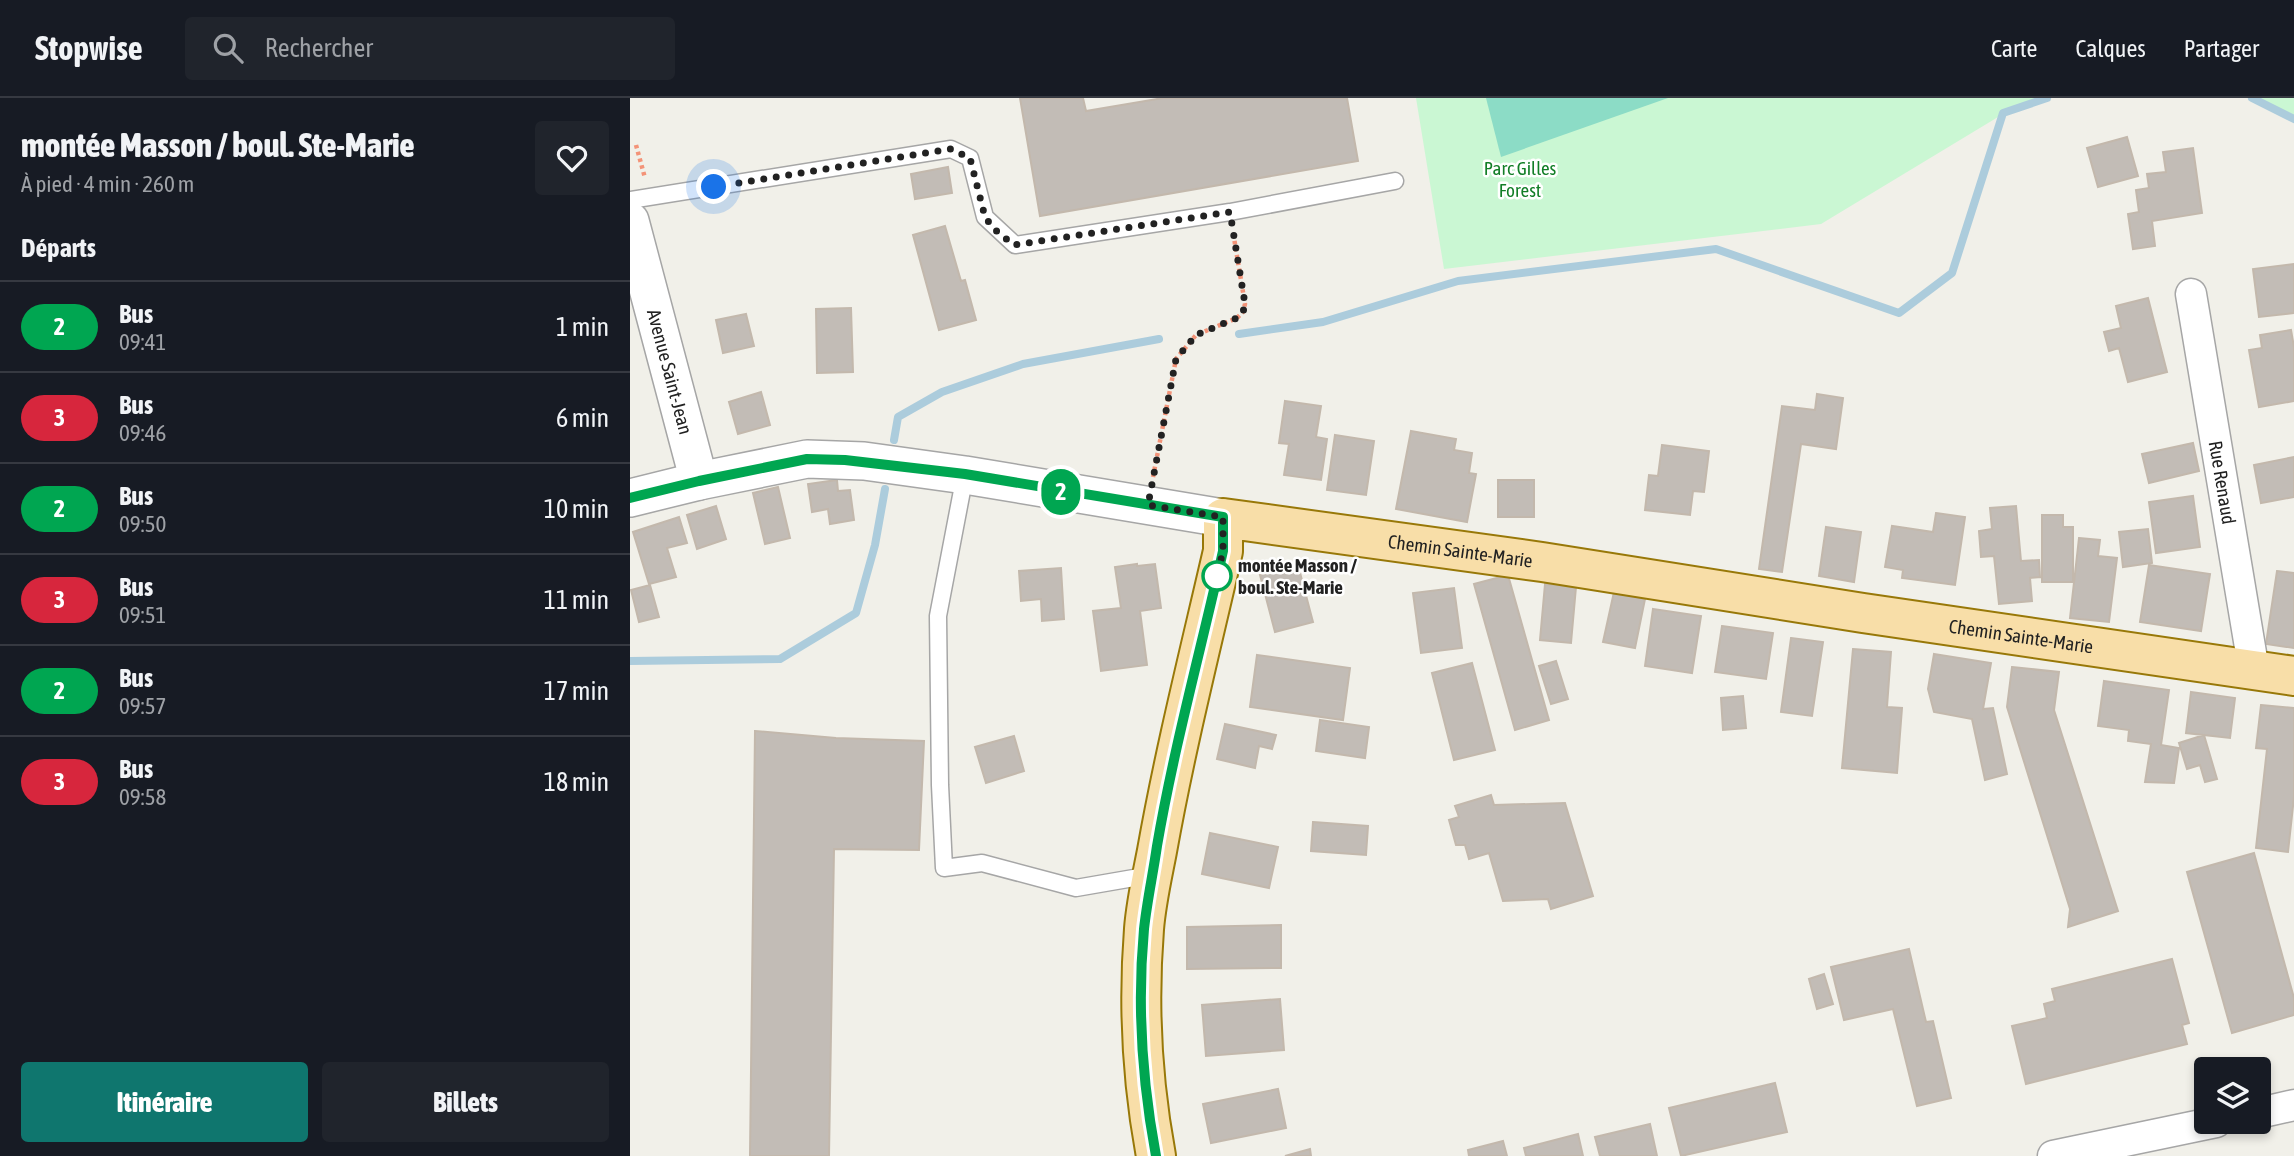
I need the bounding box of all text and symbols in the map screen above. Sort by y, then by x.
search box [185,17,675,80]
text: Stopwise [35,29,143,67]
icon: search [209,29,247,67]
text: Rechercher [265,33,373,63]
text: Carte [1991,35,2037,62]
text: Calques [2075,35,2146,62]
text: Partager [2184,35,2259,62]
button: heart [535,121,609,195]
text: montée Masson / boul. Ste-Marie [21,126,415,164]
park label: Parc Gilles Forest [1484,157,1557,201]
your location [696,169,731,204]
text: À pied · 4 min · 260 m [21,171,194,197]
text: Départs [21,233,96,263]
text: Bus [119,299,153,329]
street label: Avenue Saint-Jean [643,307,697,437]
text: 1 min [556,312,609,342]
text: 2 [54,313,65,340]
text: 09:41 [119,329,166,355]
text: Bus [119,390,153,420]
text: 6 min [556,403,609,433]
text: 3 [54,404,65,431]
text: 09:46 [119,420,166,446]
street label: Rue Renaud [2205,439,2240,526]
line badge: 2 [1038,469,1084,515]
text: 2 [1055,478,1067,505]
text: Bus [119,481,153,511]
text: 10 min [544,494,609,524]
text: 2 [54,495,65,522]
text: 09:50 [119,511,166,537]
street label: Chemin Sainte-Marie [1387,530,1534,572]
place label: montée Masson / boul. Ste-Marie [1238,554,1358,598]
marker: montée Masson / boul. Ste-Marie [1202,561,1232,591]
text: Bus [119,572,153,602]
text: 11 min [544,585,609,615]
text: 3 [54,586,65,613]
text: 09:51 [119,602,166,628]
street label: Chemin Sainte-Marie [1947,615,2095,658]
text: Bus [119,663,153,693]
text: 17 min [544,676,609,706]
text: 2 [54,677,65,704]
text: 09:57 [119,693,166,719]
text: Bus [119,754,153,784]
text: 18 min [544,767,609,797]
text: 3 [54,768,65,795]
text: 09:58 [119,784,166,810]
map controls [2194,1057,2271,1134]
button: layers [2194,1057,2271,1134]
button: Itinéraire [21,1062,308,1142]
button: Billets [322,1062,609,1142]

